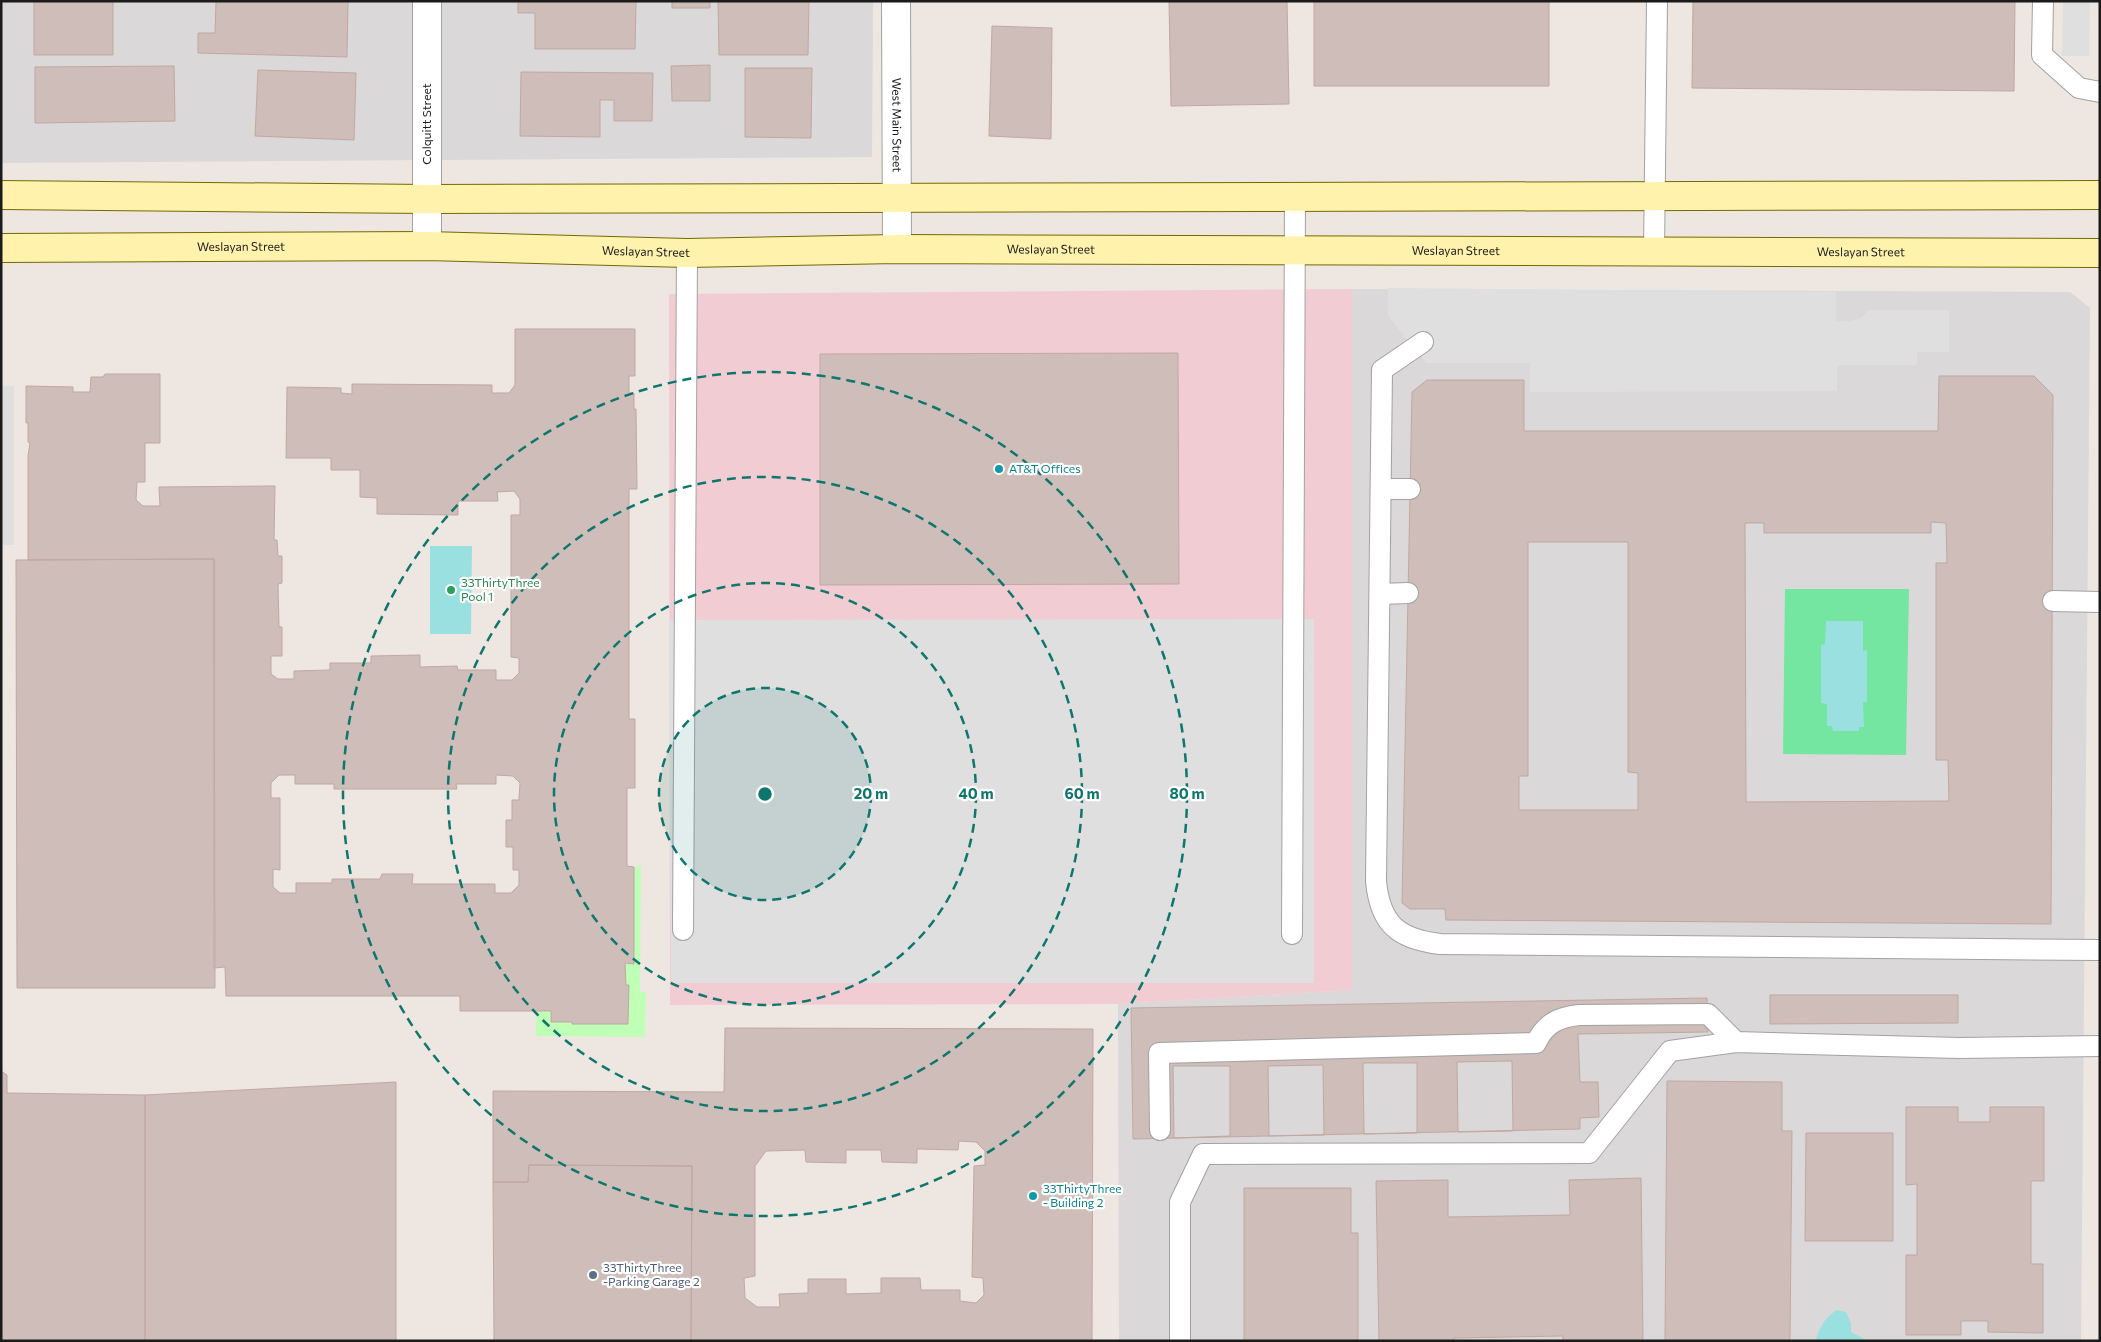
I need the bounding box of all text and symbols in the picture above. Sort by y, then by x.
street label: West Main Street [890,78,905,172]
street label: Colquitt Street [419,83,433,165]
street label: Weslayan Street [197,239,285,253]
street label: Weslayan Street [1007,241,1095,256]
street label: Weslayan Street [602,243,690,259]
street label: Weslayan Street [1412,243,1500,257]
street label: Weslayan Street [1817,244,1905,258]
place label: AT&T Offices [1009,461,1081,475]
marker: AT&T Offices [993,463,1005,475]
place label: 33ThirtyThree Pool 1 [461,575,540,603]
marker: 33ThirtyThree Pool 1 [445,584,457,596]
text: 20 m [854,784,888,802]
text: 40 m [958,784,994,802]
text: 60 m [1064,784,1100,802]
text: 80 m [1169,784,1205,802]
centre of rings [756,785,774,803]
place label: 33ThirtyThree - Building 2 [1043,1181,1122,1209]
marker: 33ThirtyThree - Building 2 [1027,1190,1039,1202]
place label: 33ThirtyThree -Parking Garage 2 [603,1260,700,1288]
marker: 33ThirtyThree -Parking Garage 2 [587,1269,599,1281]

